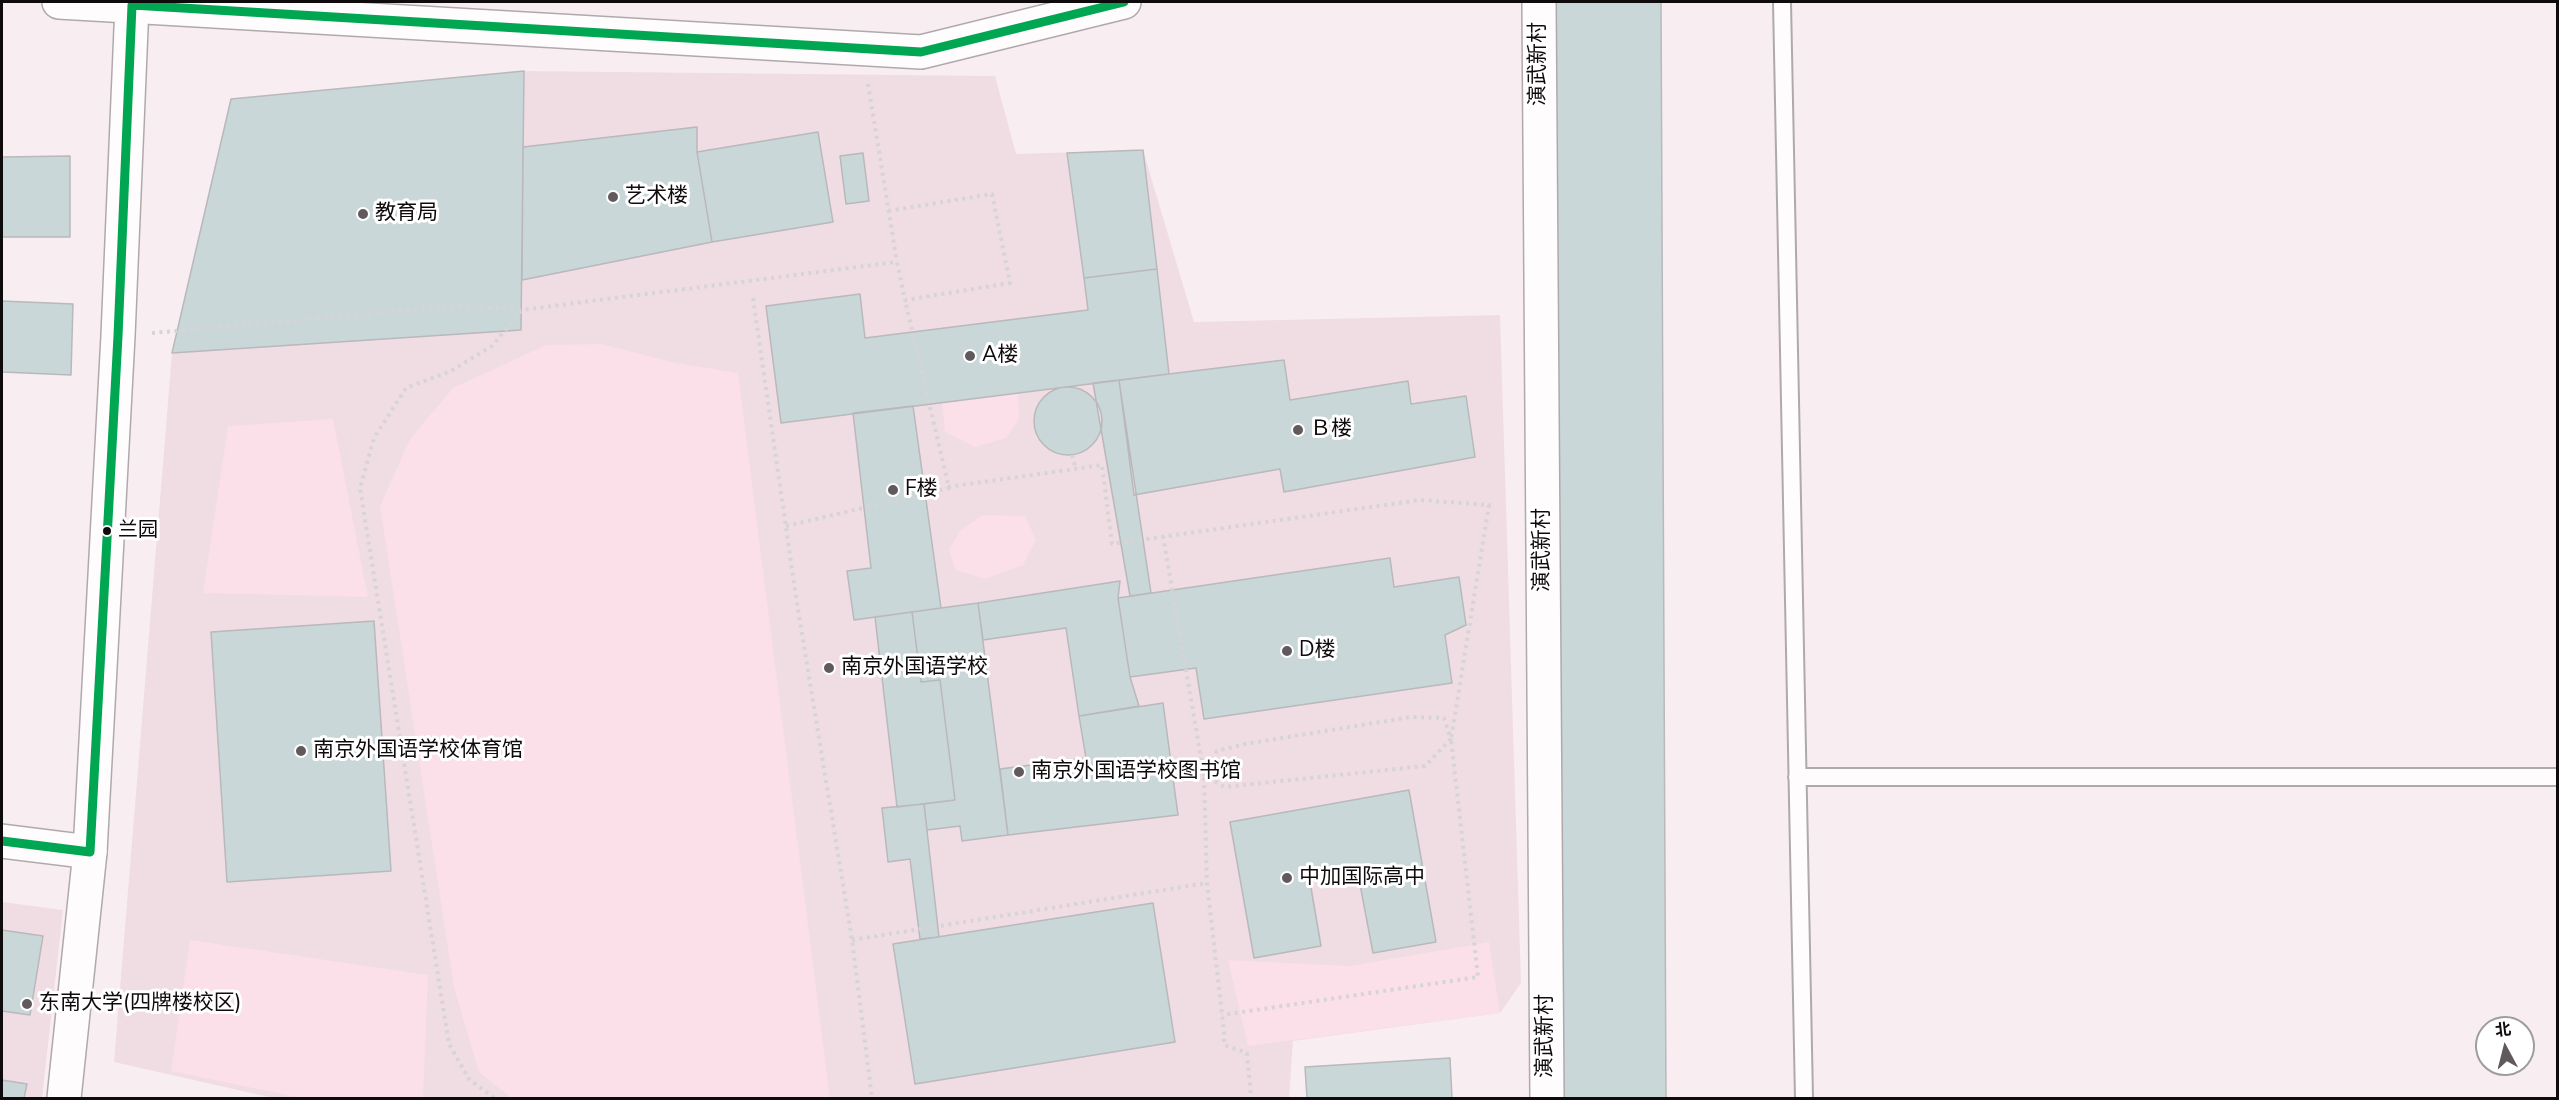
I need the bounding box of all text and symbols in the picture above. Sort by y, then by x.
street label: 演武新村 [1526,22,1552,106]
place label: 艺术楼 [625,184,688,210]
marker: 艺术楼 [606,190,620,204]
place label: 教育局 [375,201,438,227]
marker: 教育局 [356,207,370,221]
place label: A楼 [982,343,1018,369]
marker: A楼 [963,349,977,363]
place label: Ｂ楼 [1310,417,1352,443]
marker: Ｂ楼 [1291,423,1305,437]
place label: F楼 [905,477,938,503]
marker: F楼 [886,483,900,497]
street label: 演武新村 [1530,508,1556,592]
place label: 兰园 [118,519,158,543]
marker: 兰园 [101,525,113,537]
place label: D楼 [1299,638,1336,664]
marker: D楼 [1280,644,1294,658]
place label: 南京外国语学校 [841,655,988,681]
marker: 南京外国语学校 [822,661,836,675]
place label: 南京外国语学校体育馆 [313,738,523,764]
marker: 南京外国语学校体育馆 [294,744,308,758]
place label: 南京外国语学校图书馆 [1031,759,1241,785]
marker: 南京外国语学校图书馆 [1012,765,1026,779]
place label: 中加国际高中 [1299,865,1425,891]
marker: 中加国际高中 [1280,871,1294,885]
place label: 东南大学(四牌楼校区) [39,991,241,1017]
street label: 演武新村 [1533,994,1559,1078]
marker: 东南大学(四牌楼校区) [20,997,34,1011]
north arrow [2475,1016,2535,1076]
text: 北 [2494,1018,2512,1042]

